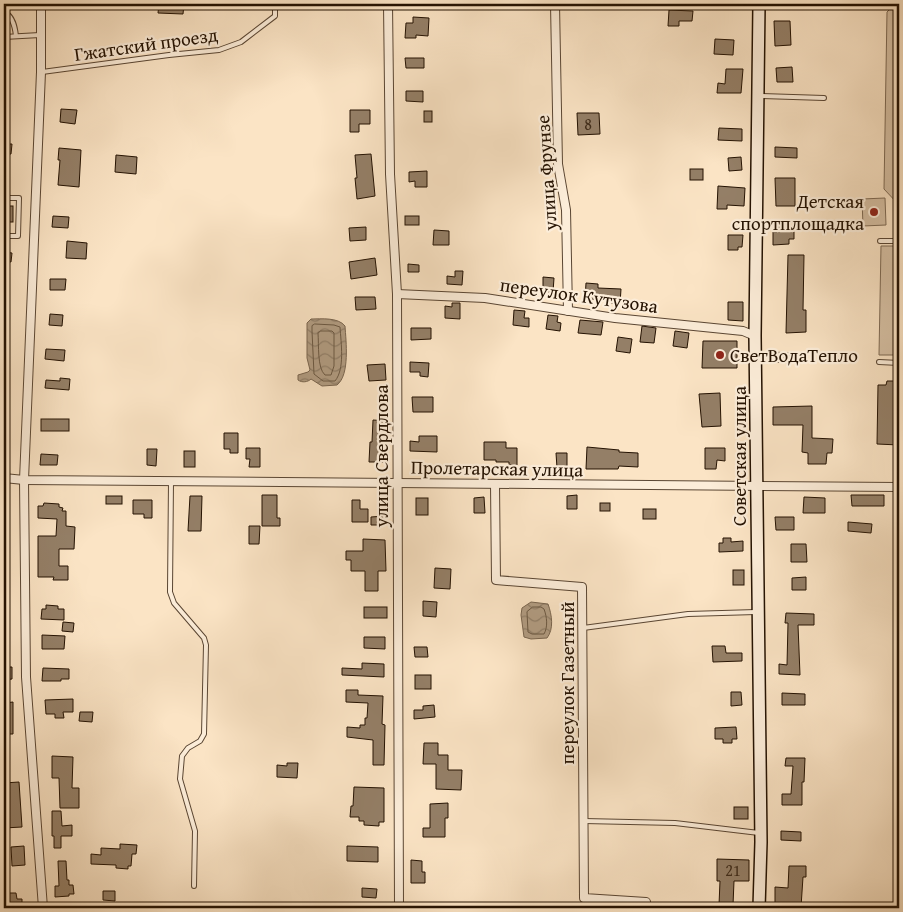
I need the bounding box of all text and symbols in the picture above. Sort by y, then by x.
street label: Гжатский проезд [72,20,220,68]
house number: 8 [584,112,592,136]
street label: улица Фрунзе [528,114,564,233]
place label: Детская спортплощадка [732,187,864,237]
marker: Детская спортплощадка [868,206,880,218]
street label: переулок Кутузова [498,270,660,320]
place label: СветВодаТепло [730,341,858,369]
marker: СветВодаТепло [714,349,726,361]
street label: улица Свердлова [367,384,395,529]
street label: Советская улица [725,386,753,526]
street label: Пролетарская улица [410,452,584,484]
street label: переулок Газетный [553,602,581,764]
house number: 21 [725,858,741,882]

